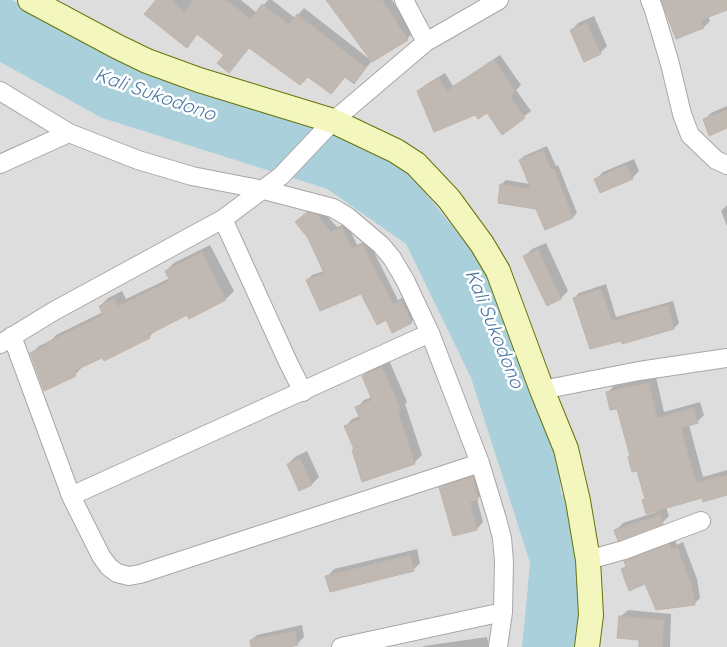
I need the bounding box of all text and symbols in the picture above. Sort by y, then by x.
water label: Kali Sukodono [92,64,218,126]
water label: Kali Sukodono [460,266,528,392]

